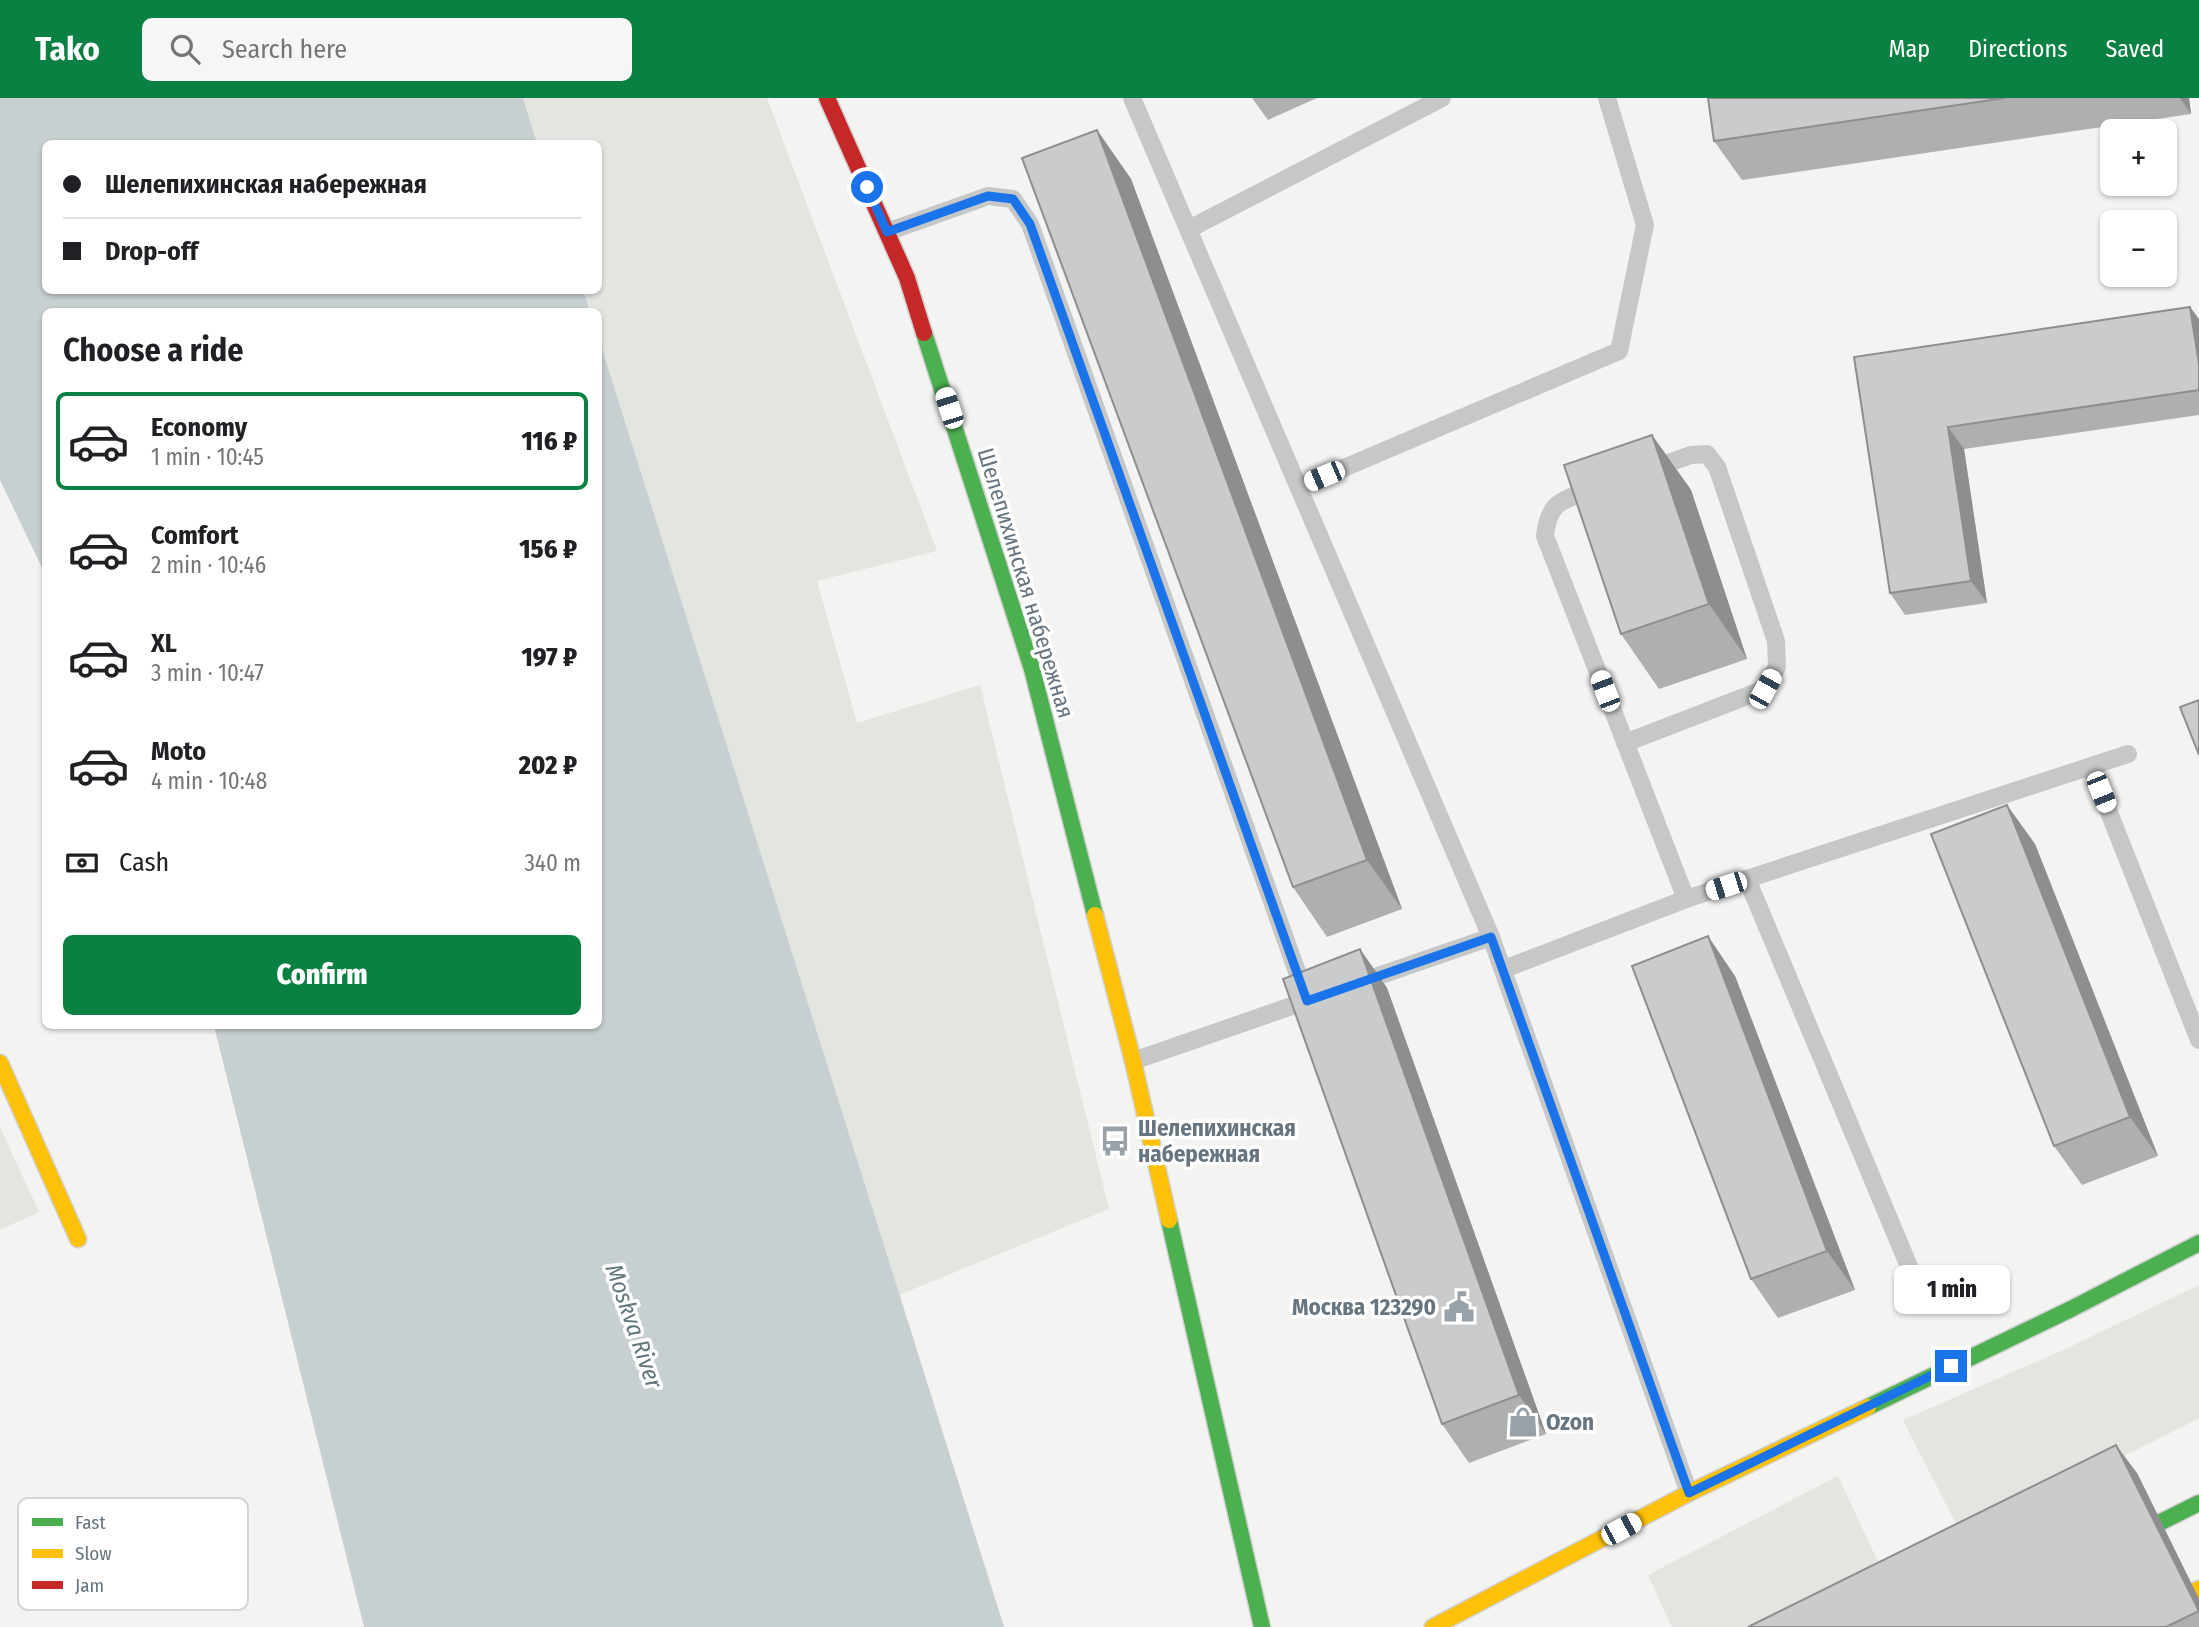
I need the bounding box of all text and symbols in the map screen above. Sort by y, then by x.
search box [142,18,632,81]
text: Tako [35,29,100,69]
icon: search [166,30,204,68]
text: Search here [222,34,347,65]
text: Map [1889,35,1930,63]
text: Directions [1968,35,2067,63]
text: Saved [2105,35,2164,63]
map controls [2100,119,2177,287]
button: + [2100,119,2177,196]
text: Шелепихинская набережная [105,169,427,200]
route start [851,171,883,203]
button: − [2100,210,2177,287]
text: Drop-off [105,236,198,267]
text: Choose a ride [63,331,244,369]
car [933,385,966,431]
icon: car [67,410,130,473]
text: Economy [151,412,247,443]
text: 116 ₽ [522,426,577,457]
text: 1 min · 10:45 [151,443,264,471]
street label: Шелепихинская набережная [972,445,1080,721]
car [1301,458,1348,494]
icon: car [67,518,130,581]
text: Comfort [151,520,239,551]
text: 156 ₽ [519,534,577,565]
text: 2 min · 10:46 [151,551,266,579]
icon: car [67,626,130,689]
text: XL [151,628,177,659]
text: 197 ₽ [521,642,577,673]
text: 3 min · 10:47 [151,659,264,687]
car [1746,666,1785,712]
car [1588,668,1623,714]
icon: car [67,734,130,797]
text: Moto [151,736,206,767]
text: 202 ₽ [519,750,577,781]
text: 4 min · 10:48 [151,767,267,795]
car [2084,769,2119,815]
icon: cash [63,844,101,882]
text: Cash [119,847,169,878]
text: 340 m [525,849,581,877]
car [1703,870,1750,902]
button: Confirm [63,935,581,1015]
place label: Шелепихинская набережная [1138,1114,1296,1168]
bus stop icon: Шелепихинская набережная [1098,1124,1132,1158]
water label: Moskva River [600,1260,669,1392]
callout: 1 min [1893,1264,2009,1314]
text: 1 min [1927,1275,1977,1303]
public building icon: Москва 123290 [1442,1290,1476,1324]
place label: Москва 123290 [1292,1293,1436,1321]
route end [1935,1350,1967,1382]
shop icon: Ozon [1506,1405,1540,1439]
place label: Ozon [1546,1408,1594,1436]
legend [18,1498,248,1610]
car [1598,1510,1645,1548]
text: Fast [75,1511,106,1534]
text: Slow [75,1542,112,1565]
text: Jam [75,1574,104,1597]

